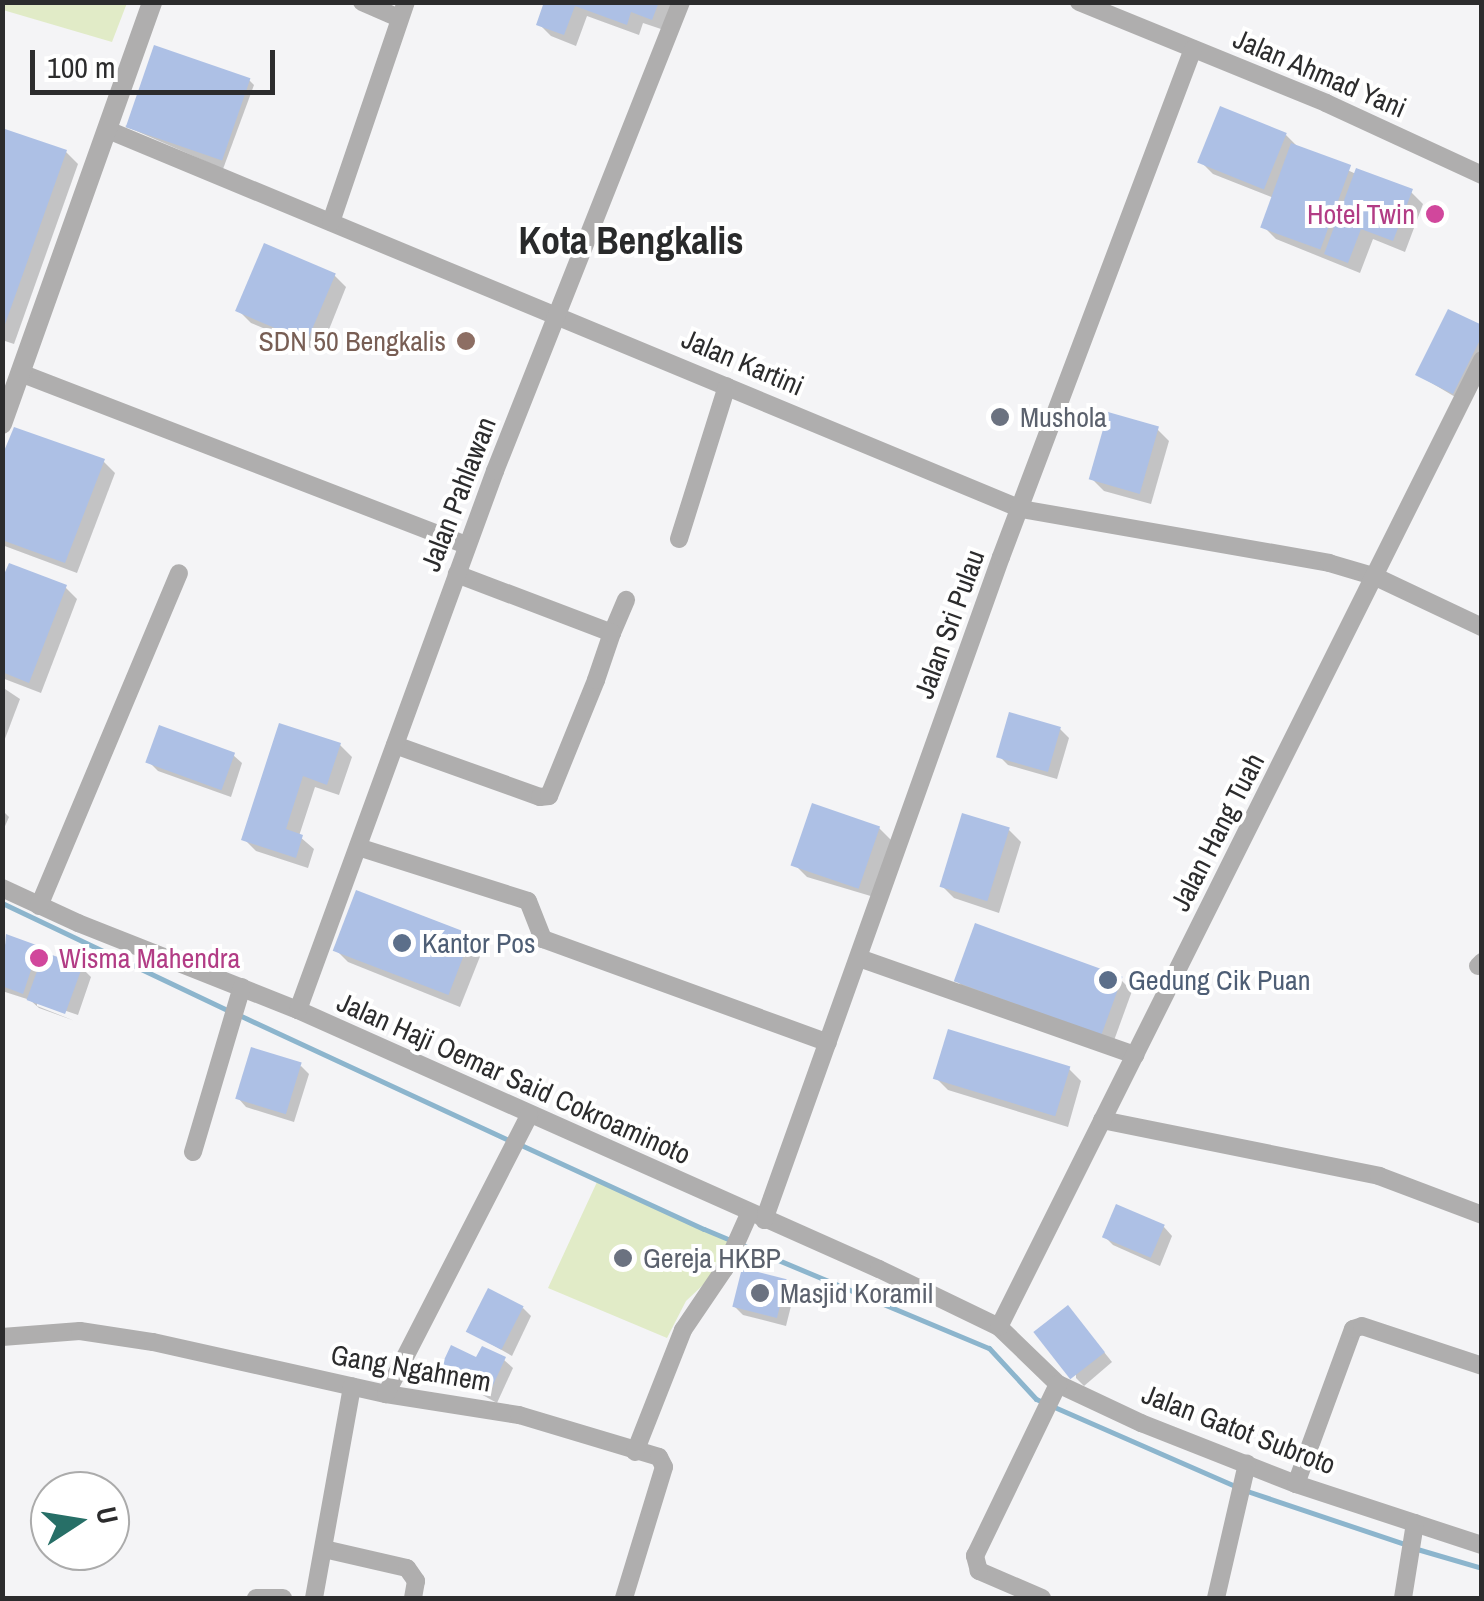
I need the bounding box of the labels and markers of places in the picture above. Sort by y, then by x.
place label: Hotel Twin [1307,197,1415,231]
marker: Hotel Twin [1424,203,1446,225]
place label: SDN 50 Bengkalis [258,324,446,358]
marker: SDN 50 Bengkalis [455,330,477,352]
place label: Mushola [1020,400,1107,434]
marker: Mushola [989,406,1011,428]
place label: Kantor Pos [422,926,536,960]
marker: Kantor Pos [391,932,413,954]
place label: Wisma Mahendra [59,941,240,975]
marker: Wisma Mahendra [28,947,50,969]
place label: Gedung Cik Puan [1128,963,1311,997]
marker: Gedung Cik Puan [1097,969,1119,991]
place label: Gereja HKBP [643,1241,781,1275]
marker: Gereja HKBP [612,1247,634,1269]
place label: Masjid Koramil [780,1276,933,1310]
marker: Masjid Koramil [749,1282,771,1304]

